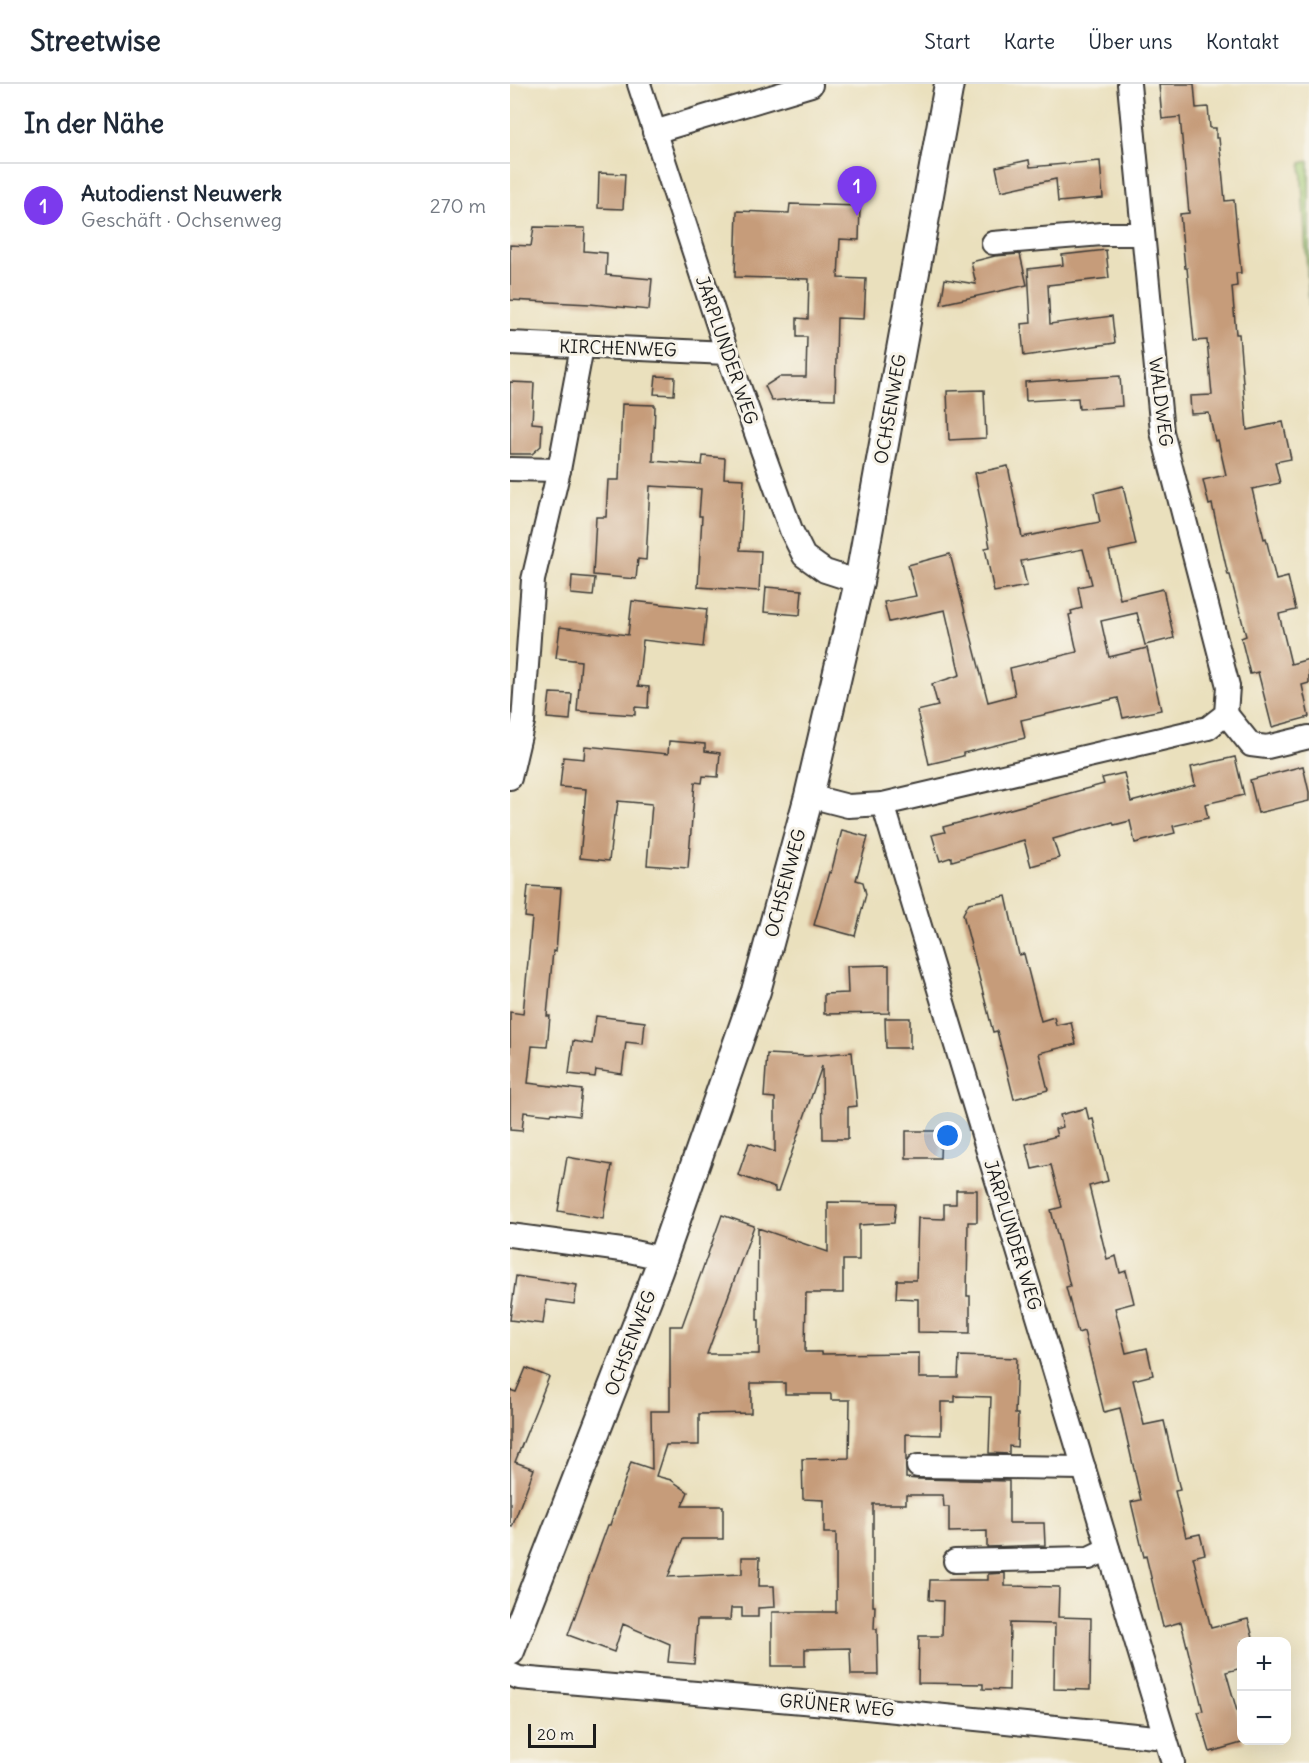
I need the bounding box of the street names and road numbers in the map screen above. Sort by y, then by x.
street label: JARPLUNDER WEG [691,273,763,427]
street label: KIRCHENWEG [559,334,677,362]
street label: OCHSENWEG [869,352,911,466]
street label: WALDWEG [1144,356,1178,448]
street label: OCHSENWEG [759,826,811,940]
street label: JARPLUNDER WEG [979,1157,1047,1313]
street label: OCHSENWEG [599,1287,661,1399]
street label: GRÜNER WEG [779,1689,895,1721]

